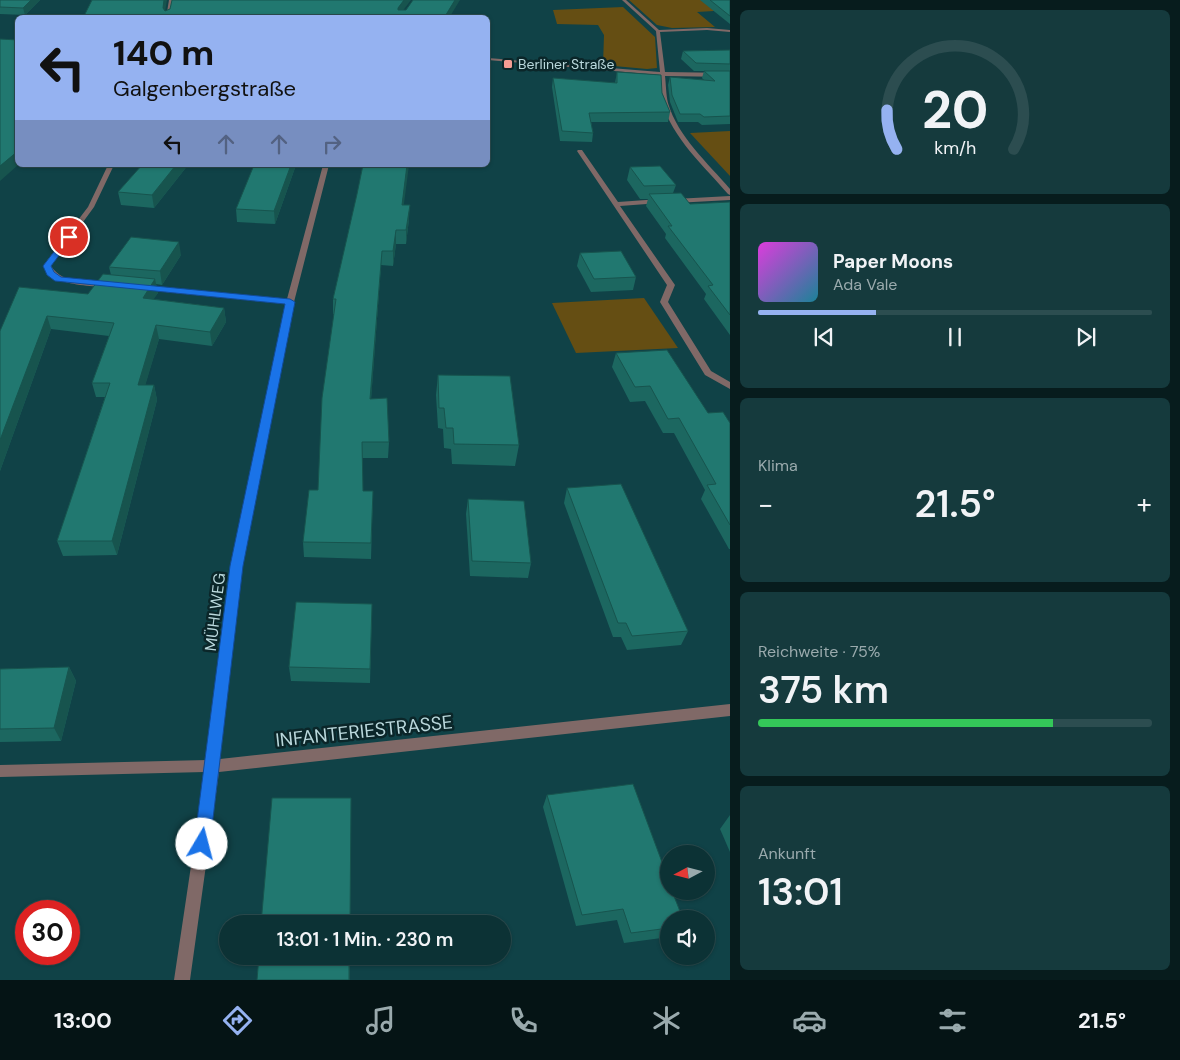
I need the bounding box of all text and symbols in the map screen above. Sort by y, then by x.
text: 140 m [113,30,214,76]
icon: left [30,35,95,100]
place label: Berliner Straße [518,55,614,73]
marker: Berliner Straße [502,58,514,70]
text: Galgenbergstraße [113,74,296,103]
text: 20 [922,76,988,144]
icon: left [159,130,187,158]
icon: ahead [212,130,240,158]
icon: ahead [265,130,293,158]
icon: right [318,130,346,158]
text: km/h [934,136,976,160]
pin [48,216,90,258]
icon: arrive [55,223,83,251]
text: Paper Moons [833,249,953,274]
text: Ada Vale [833,274,897,295]
icon: previous [810,323,838,351]
icon: pause [941,323,969,351]
icon: next [1072,323,1100,351]
text: Klima [758,455,798,476]
text: 21.5° [914,479,996,529]
text: − [758,486,773,523]
text: + [1137,486,1152,523]
street label: MÜHLWEG [200,572,230,652]
text: Reichweite · 75% [758,641,880,662]
text: 375 km [758,665,889,715]
street label: INFANTERIESTRASSE [274,709,454,753]
position arrow [175,817,227,869]
text: Ankunft [758,843,816,864]
north arrow [660,845,715,900]
map controls [660,845,715,965]
text: 13:01 [758,867,843,917]
speed limit sign: 30 [15,900,80,965]
button: sound [660,910,715,965]
text: 13:01 · 1 Min. · 230 m [277,927,453,952]
icon: directions [220,1003,255,1038]
icon: music [363,1003,398,1038]
icon: phone [506,1003,541,1038]
icon: climate [649,1003,684,1038]
icon: car [792,1003,827,1038]
icon: filters [935,1003,970,1038]
text: 13:00 [54,1006,112,1035]
text: 21.5° [1078,1006,1126,1035]

